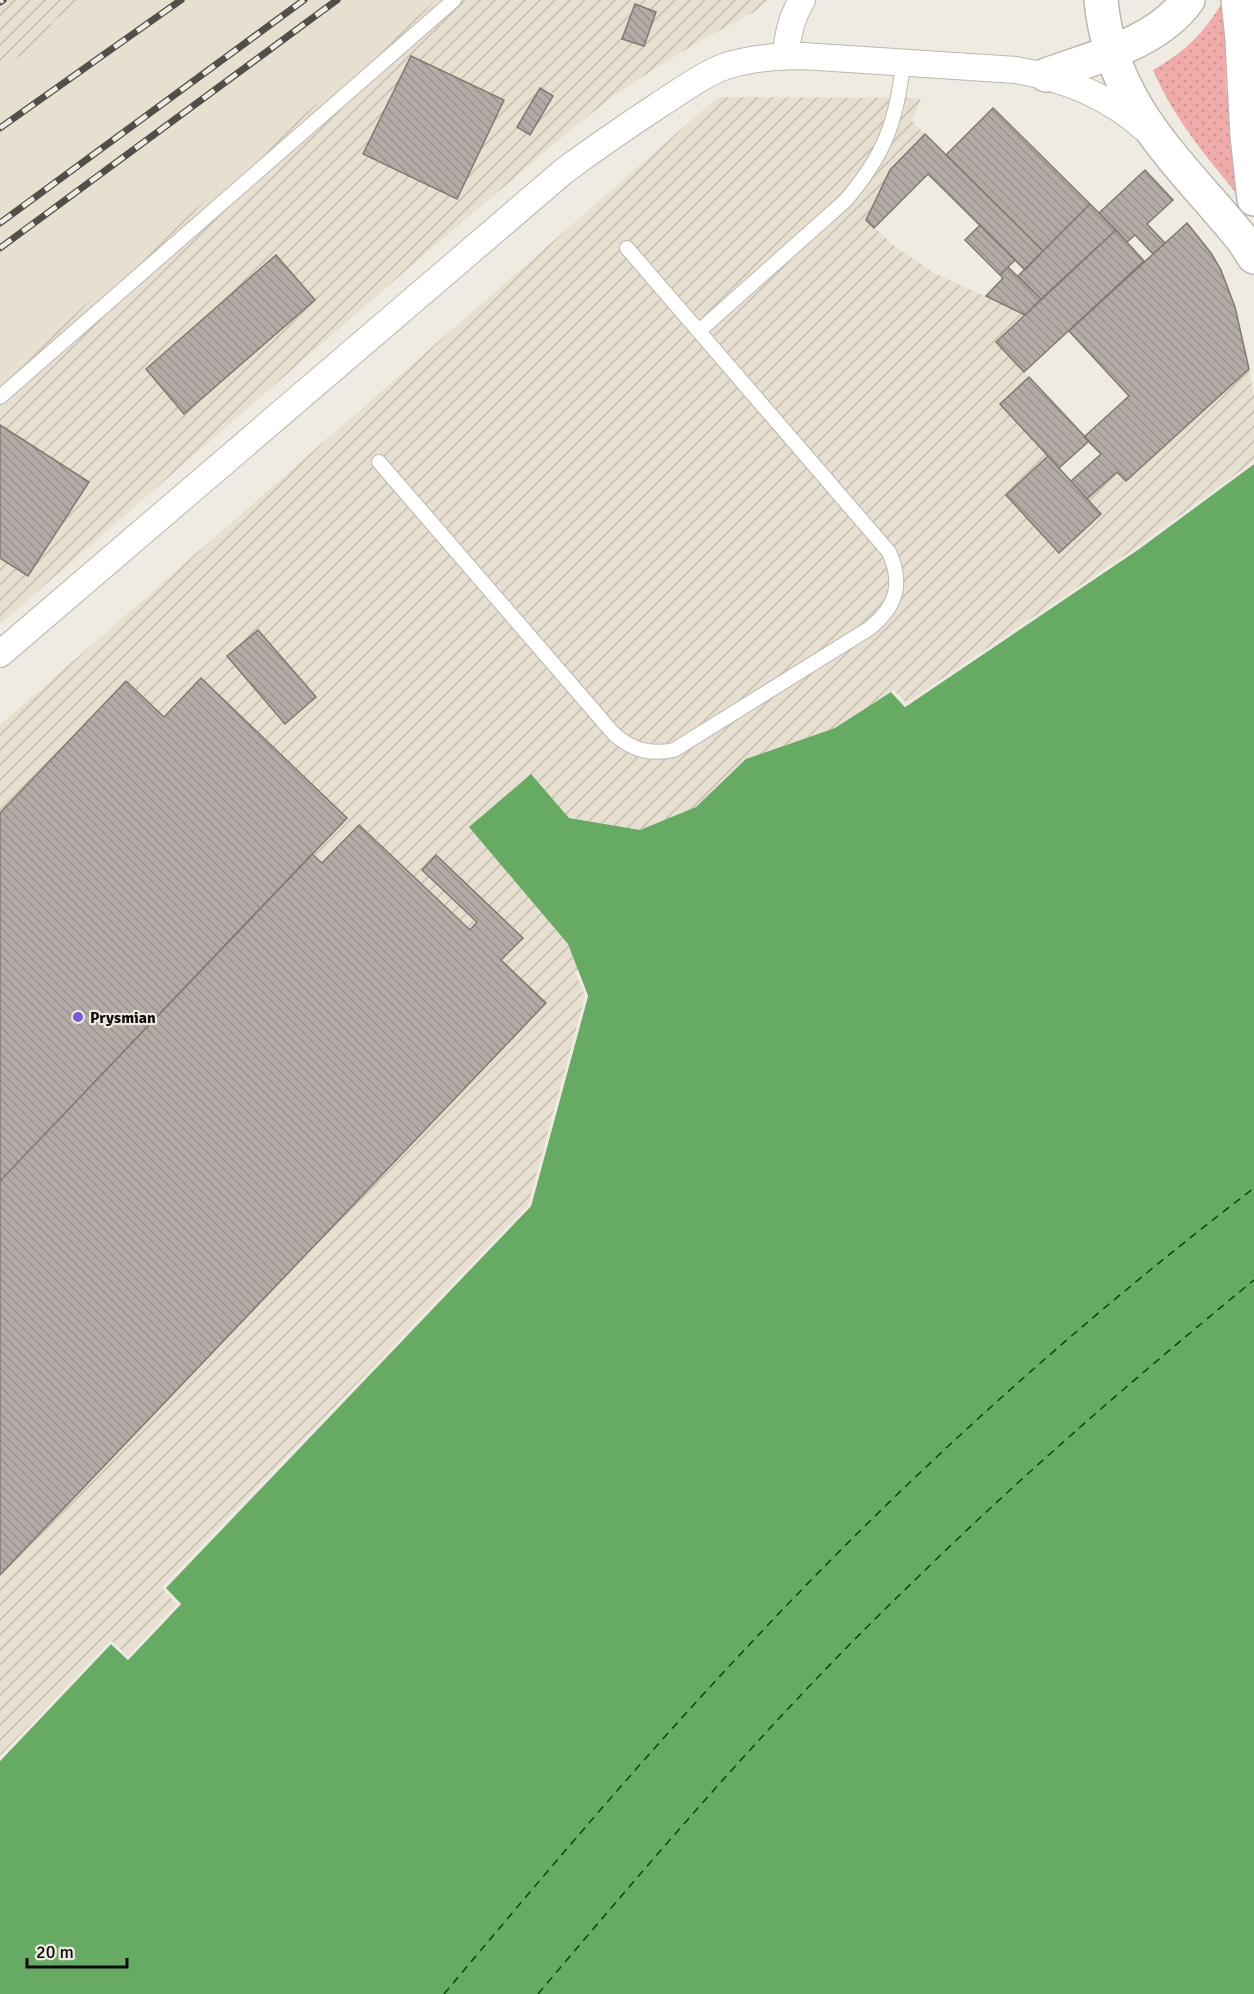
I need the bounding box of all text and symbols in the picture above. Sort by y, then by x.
place label: Prysmian [90,1008,156,1028]
marker: Prysmian [71,1010,85,1024]
scale bar [27,1931,128,1969]
text: 20 m [36,1941,74,1963]

